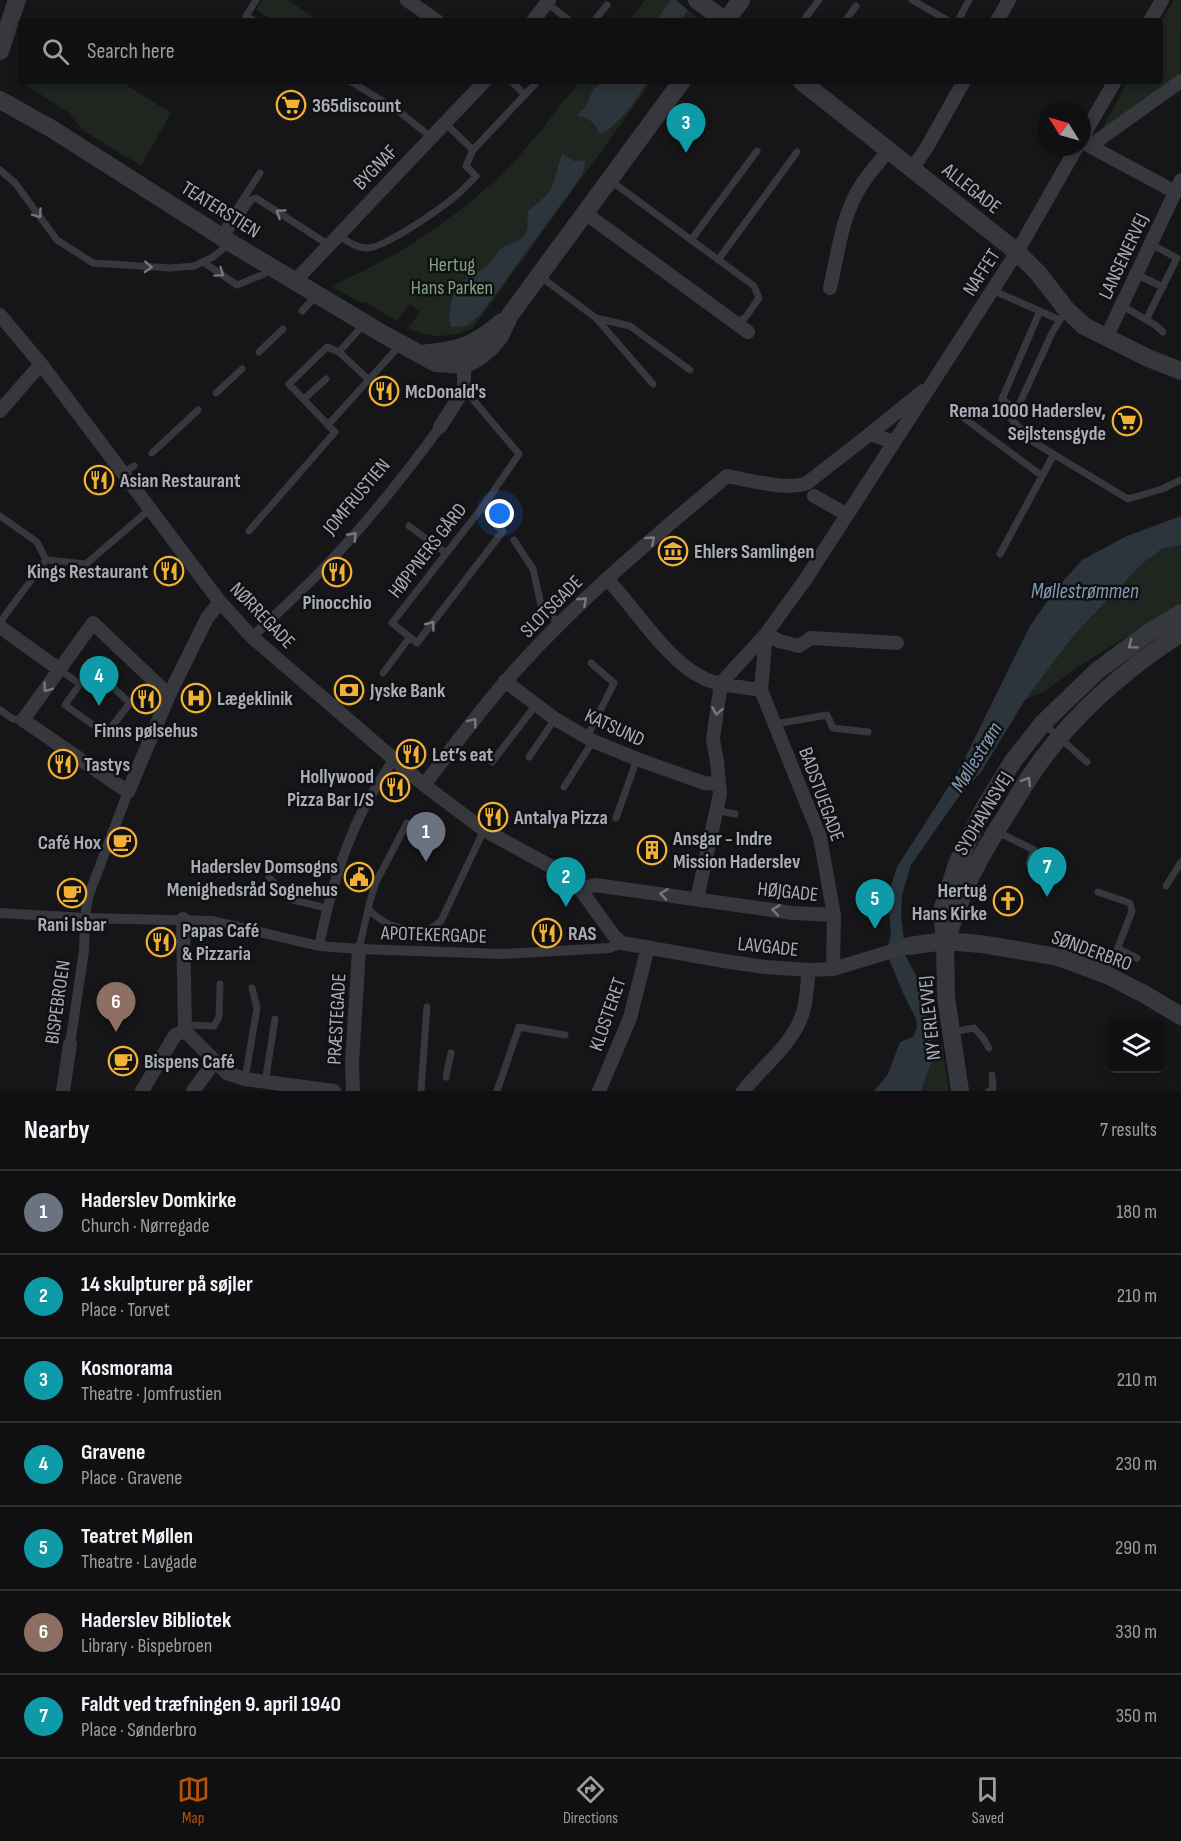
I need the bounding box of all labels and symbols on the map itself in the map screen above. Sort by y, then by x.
supermarket icon: 365discount [275,89,307,121]
place label: 365discount [312,94,401,118]
north arrow [1037,102,1091,156]
pin: 3 [666,104,706,153]
street label: BYGNAF [349,140,403,195]
street label: ALLEGADE [936,158,1006,219]
street label: TEATERSTIEN [177,176,264,243]
one-way arrow [31,207,42,218]
one-way arrow [276,208,286,220]
street label: LANSENERVEJ [1094,210,1154,303]
street label: NAFFET [958,245,1006,300]
park label: Hertug Hans Parken [411,253,493,300]
one-way arrow [144,260,153,273]
one-way arrow [213,266,224,277]
restaurant icon: McDonald's [368,375,400,407]
place label: McDonald's [405,380,487,404]
place label: Rema 1000 Haderslev, Sejlstensgyde [949,399,1106,446]
supermarket icon: Rema 1000 Haderslev, Sejlstensgyde [1111,405,1143,437]
street label: JOMFRUSTIEN [317,454,395,540]
restaurant icon: Asian Restaurant [83,464,115,496]
place label: Asian Restaurant [119,469,241,493]
street label: HØPPNERS GÅRD [383,498,472,603]
your location [485,499,514,528]
one-way arrow [346,532,357,543]
museum icon: Ehlers Samlingen [657,535,689,567]
one-way arrow [644,536,655,547]
place label: Ehlers Samlingen [694,540,814,564]
restaurant icon: Kings Restaurant [153,555,185,587]
restaurant icon: Pinocchio [321,556,353,588]
place label: Kings Restaurant [27,560,148,584]
street label: SLOTSGADE [516,571,588,643]
street label: NØRREGADE [225,577,300,654]
water label: Møllestrømmen [1031,579,1139,604]
place label: Pinocchio [302,591,372,615]
one-way arrow [576,598,587,609]
one-way arrow [424,620,435,631]
one-way arrow [1128,637,1139,648]
pin: 4 [80,656,118,706]
bank icon: Jyske Bank [333,674,365,706]
place label: Jyske Bank [369,679,446,703]
one-way arrow [43,681,54,692]
hospital icon: Lægeklinik [180,682,212,714]
restaurant icon: Finns pølsehus [130,683,162,715]
place label: Lægeklinik [217,687,293,711]
street label: KATSUND [581,704,648,752]
one-way arrow [711,706,724,716]
one-way arrow [466,718,477,729]
water label: Møllestrøm [945,718,1008,797]
place label: Finns pølsehus [94,719,198,743]
restaurant icon: Let’s eat [395,738,427,770]
place label: Let’s eat [432,743,494,767]
street label: BADSTUEGADE [793,744,849,845]
restaurant icon: Tastys [47,748,79,780]
place label: Tastys [84,753,130,777]
place label: Hollywood Pizza Bar I/S [287,765,374,812]
street label: SYDHAVNSVEJ [949,767,1018,860]
restaurant icon: Hollywood Pizza Bar I/S [379,771,411,803]
one-way arrow [1020,777,1031,788]
restaurant icon: Antalya Pizza [477,801,509,833]
place label: Antalya Pizza [513,806,608,830]
pin: 1 [406,812,446,862]
cafe icon: Café Hox [106,826,138,858]
place label: Ansgar - Indre Mission Haderslev [672,827,801,874]
place label: Café Hox [38,831,102,855]
building icon: Ansgar - Indre Mission Haderslev [636,834,668,866]
pin: 7 [1028,848,1066,897]
place label: Haderslev Domsogns Menighedsråd Sognehus [167,855,338,902]
pin: 2 [546,858,586,907]
public building icon: Haderslev Domsogns Menighedsråd Sognehus [343,861,375,893]
cafe icon: Rani Isbar [56,877,88,909]
street label: HØJGADE [756,877,819,907]
place label: Hertug Hans Kirke [912,879,988,926]
pin: 5 [856,880,894,929]
church icon: Hertug Hans Kirke [992,885,1024,917]
one-way arrow [659,889,669,901]
one-way arrow [771,905,780,917]
place label: Rani Isbar [37,913,107,937]
restaurant icon: RAS [531,917,563,949]
place label: Papas Café & Pizzaria [182,919,259,966]
street label: APOTEKERGADE [380,921,487,949]
place label: RAS [568,922,596,946]
street label: SØNDERBRO [1048,925,1135,977]
restaurant icon: Papas Café & Pizzaria [145,926,177,958]
street label: LAVGADE [736,932,800,962]
street label: BISPEBROEN [40,959,76,1046]
street label: PRÆSTEGADE [323,973,351,1065]
street label: KLOSTERET [584,974,632,1054]
street label: NY ERLEVVEJ [914,974,946,1061]
pin: 6 [96,982,136,1032]
cafe icon: Bispens Café [107,1045,139,1077]
place label: Bispens Café [144,1050,235,1074]

